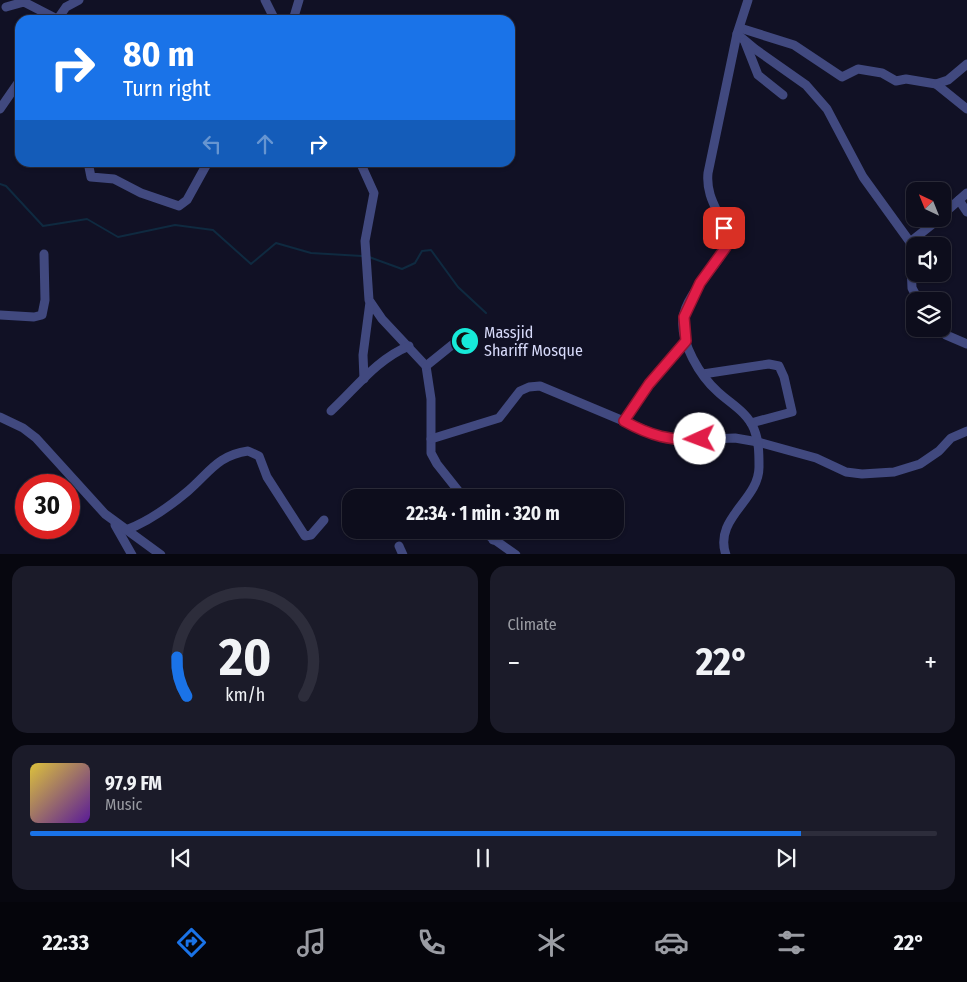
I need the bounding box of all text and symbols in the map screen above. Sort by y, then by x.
text: 80 m [123,33,195,75]
icon: right [40,35,105,100]
text: Turn right [123,75,211,102]
icon: left [198,130,226,158]
icon: ahead [251,130,279,158]
icon: right [304,130,332,158]
north arrow [906,182,951,228]
map controls [906,182,951,337]
pin [703,207,745,249]
icon: arrive [710,214,738,242]
button: sound [906,237,951,282]
button: layers [906,292,951,337]
place label: Massjid Shariff Mosque [484,323,583,360]
mosque icon: Massjid Shariff Mosque [450,326,480,356]
position arrow [673,412,725,464]
speed limit sign: 30 [15,474,80,539]
text: 22:34 · 1 min · 320 m [406,502,560,525]
text: Climate [508,615,557,634]
text: 20 [218,626,271,689]
text: 22° [696,639,749,685]
text: − [508,646,520,679]
text: + [924,646,937,679]
text: km/h [225,684,265,706]
text: 97.9 FM [105,772,162,795]
text: Music [105,795,142,814]
icon: previous [167,844,195,872]
icon: pause [469,844,497,872]
icon: next [772,844,800,872]
icon: directions [174,925,209,960]
icon: music [294,925,329,960]
icon: phone [414,925,449,960]
icon: climate [534,925,569,960]
icon: car [654,925,689,960]
icon: filters [774,925,809,960]
text: 22:33 [42,929,89,956]
text: 22° [894,929,925,956]

